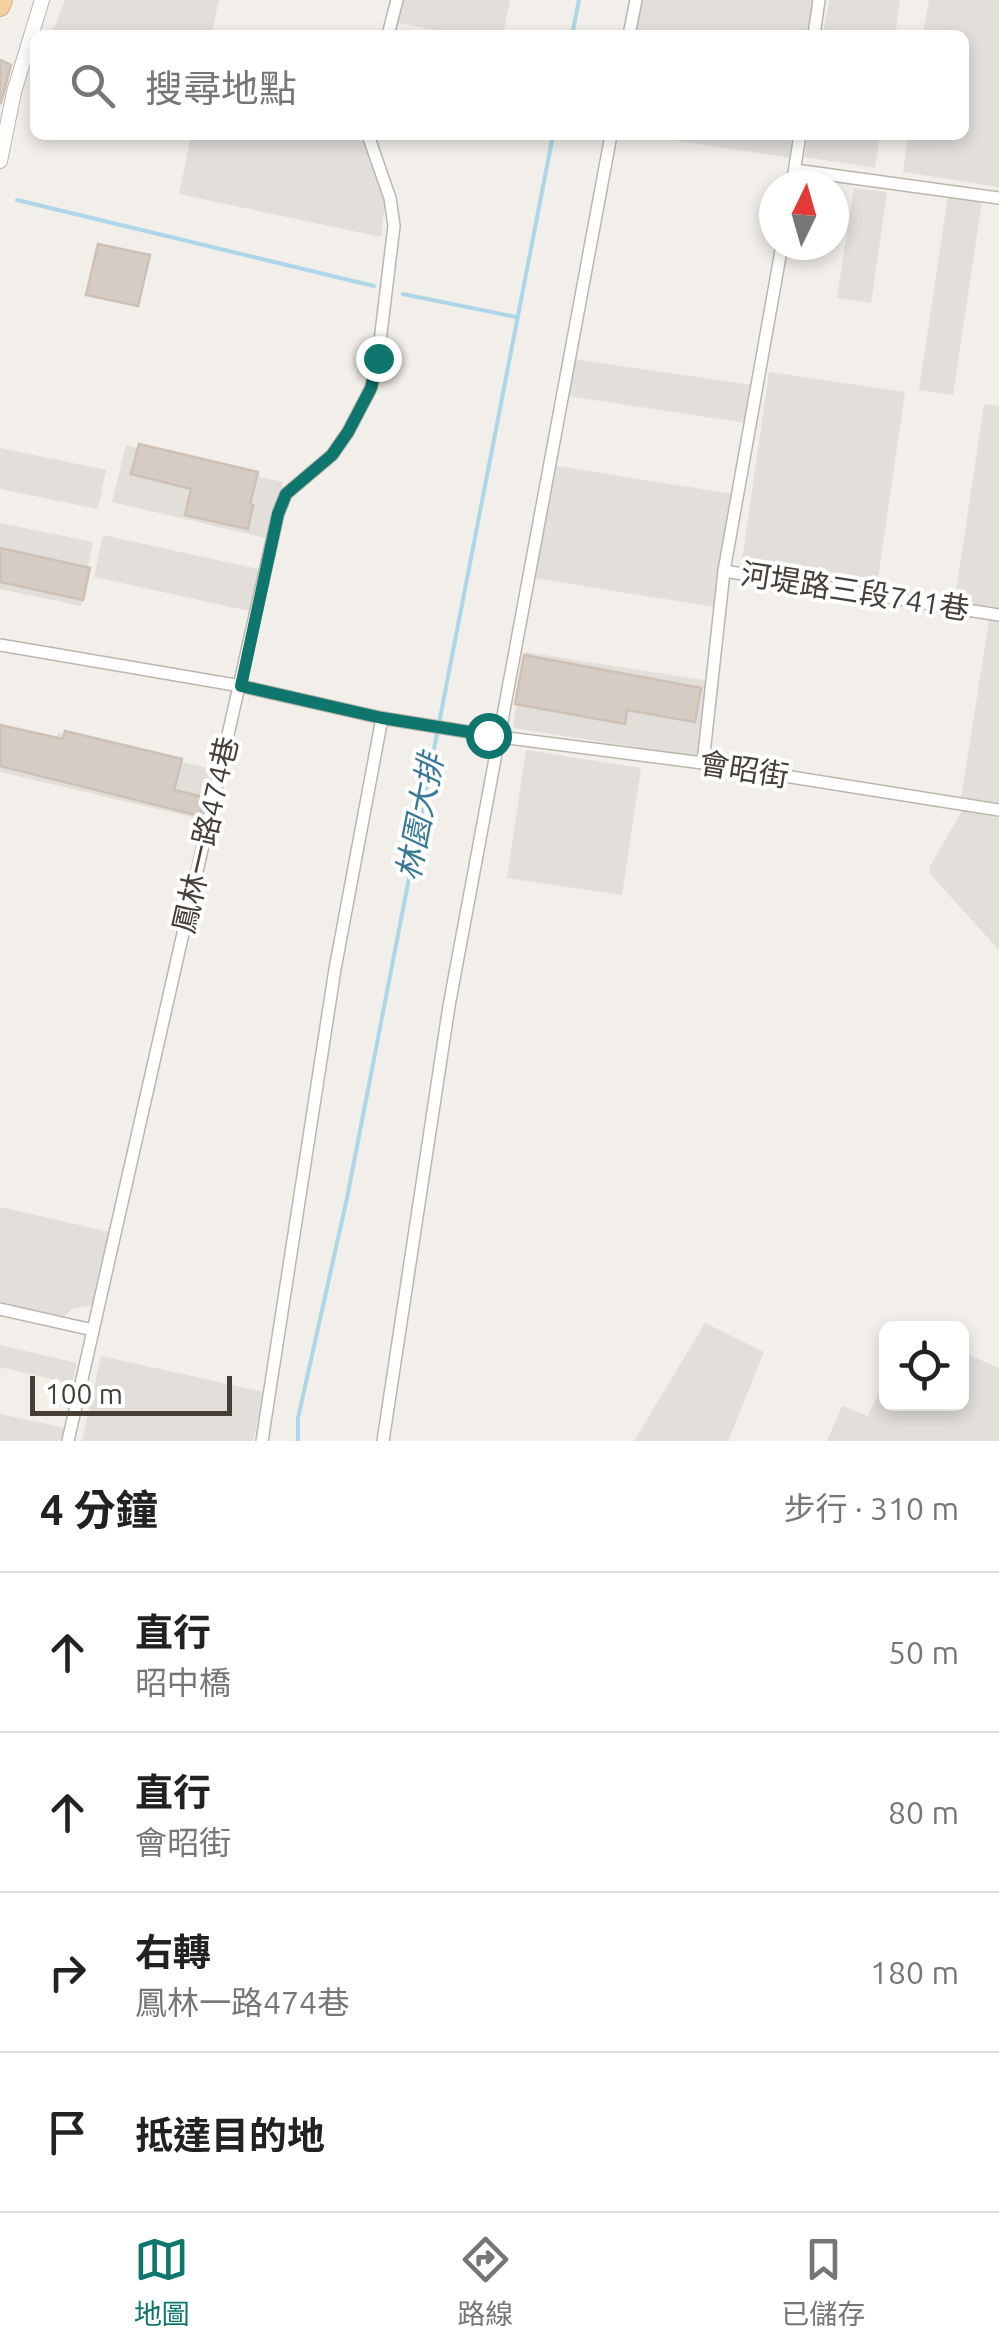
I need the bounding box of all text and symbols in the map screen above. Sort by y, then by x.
search box [30,30,969,140]
icon: search [65,58,120,113]
text: 搜尋地點 [145,67,297,109]
north arrow [759,170,849,260]
route end [356,336,402,382]
street label: 河堤路三段741巷 [739,556,972,626]
route start [466,713,512,759]
street label: 鳳林一路474巷 [166,733,244,936]
street label: 會昭街 [697,745,791,793]
water label: 林園大排 [389,747,450,883]
map controls [879,1321,969,1411]
button: locate [879,1321,969,1411]
scale bar [30,1371,232,1416]
text: 100 m [45,1378,123,1409]
text: 4 分鐘 [40,1486,158,1533]
text: 步行 · 310 m [783,1490,959,1526]
text: 直行 [135,1611,211,1653]
icon: ahead [40,1625,95,1680]
text: 50 m [888,1634,959,1670]
text: 昭中橋 [135,1664,231,1700]
text: 直行 [135,1771,211,1813]
icon: ahead [40,1785,95,1840]
text: 80 m [888,1794,959,1830]
text: 會昭街 [135,1824,231,1860]
text: 右轉 [135,1931,211,1973]
icon: right [40,1945,95,2000]
text: 180 m [870,1954,959,1990]
text: 鳳林一路474巷 [135,1984,349,2020]
icon: arrive [40,2105,95,2160]
text: 抵達目的地 [135,2114,325,2156]
tab: 地圖 [134,2232,190,2332]
tab: 路線 [457,2232,513,2332]
tab: 已儲存 [781,2232,865,2332]

